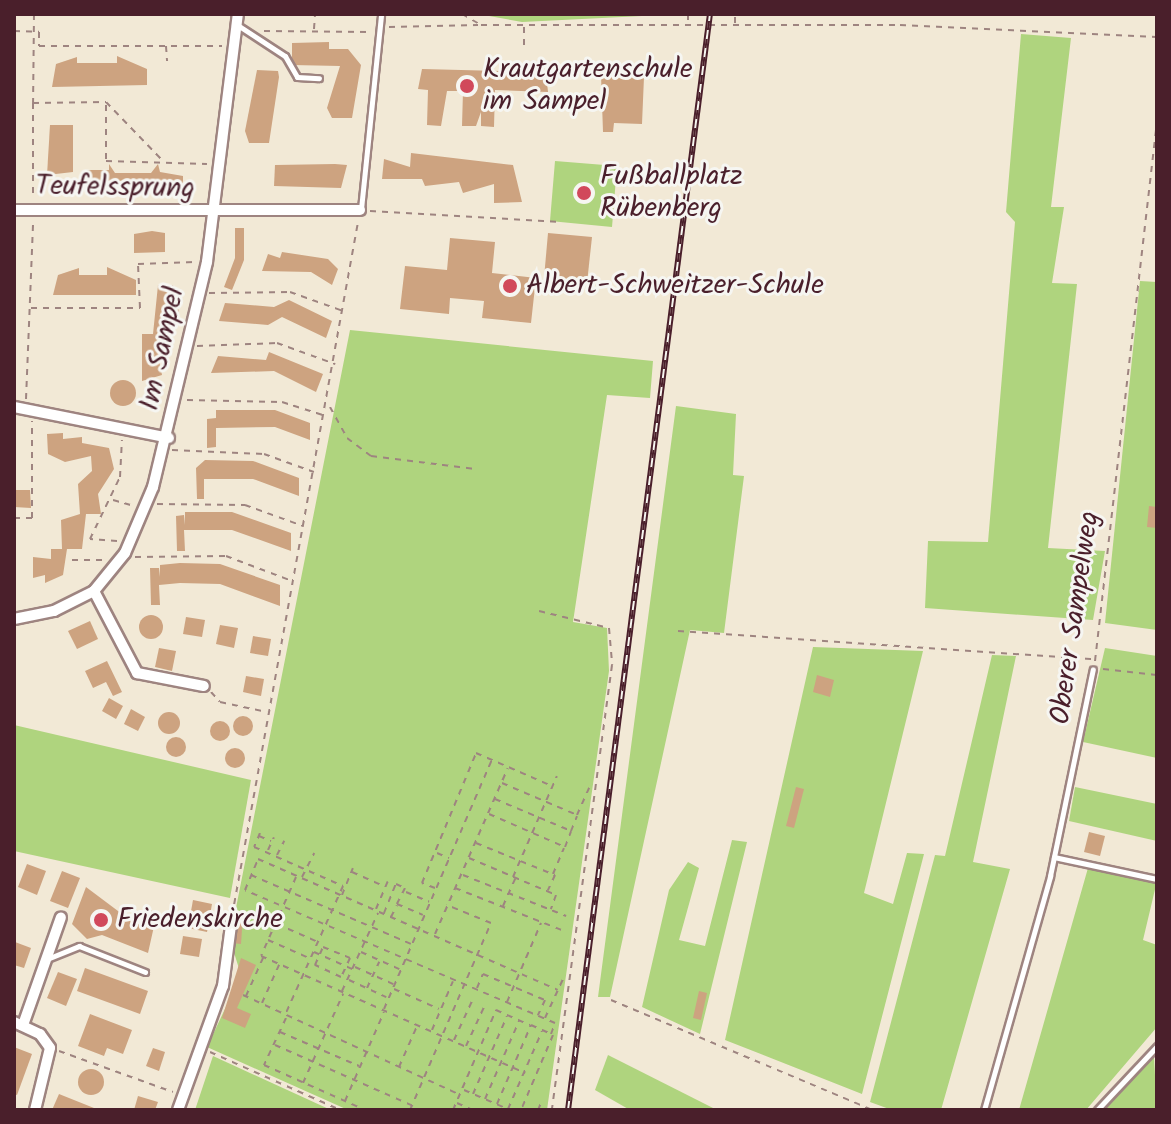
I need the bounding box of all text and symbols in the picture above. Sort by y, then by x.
place label: Krautgartenschule im Sampel [483,53,693,119]
marker: Krautgartenschule im Sampel [458,77,476,95]
place label: Fußballplatz Rübenberg [600,160,743,226]
street label: Teufelssprung [35,170,195,206]
marker: Fußballplatz Rübenberg [575,184,593,202]
place label: Albert-Schweitzer-Schule [526,269,824,303]
marker: Albert-Schweitzer-Schule [501,277,519,295]
street label: Im Sampel [134,284,192,414]
street label: Oberer Sampelweg [1044,509,1108,727]
place label: Friedenskirche [117,903,283,937]
marker: Friedenskirche [92,911,110,929]

